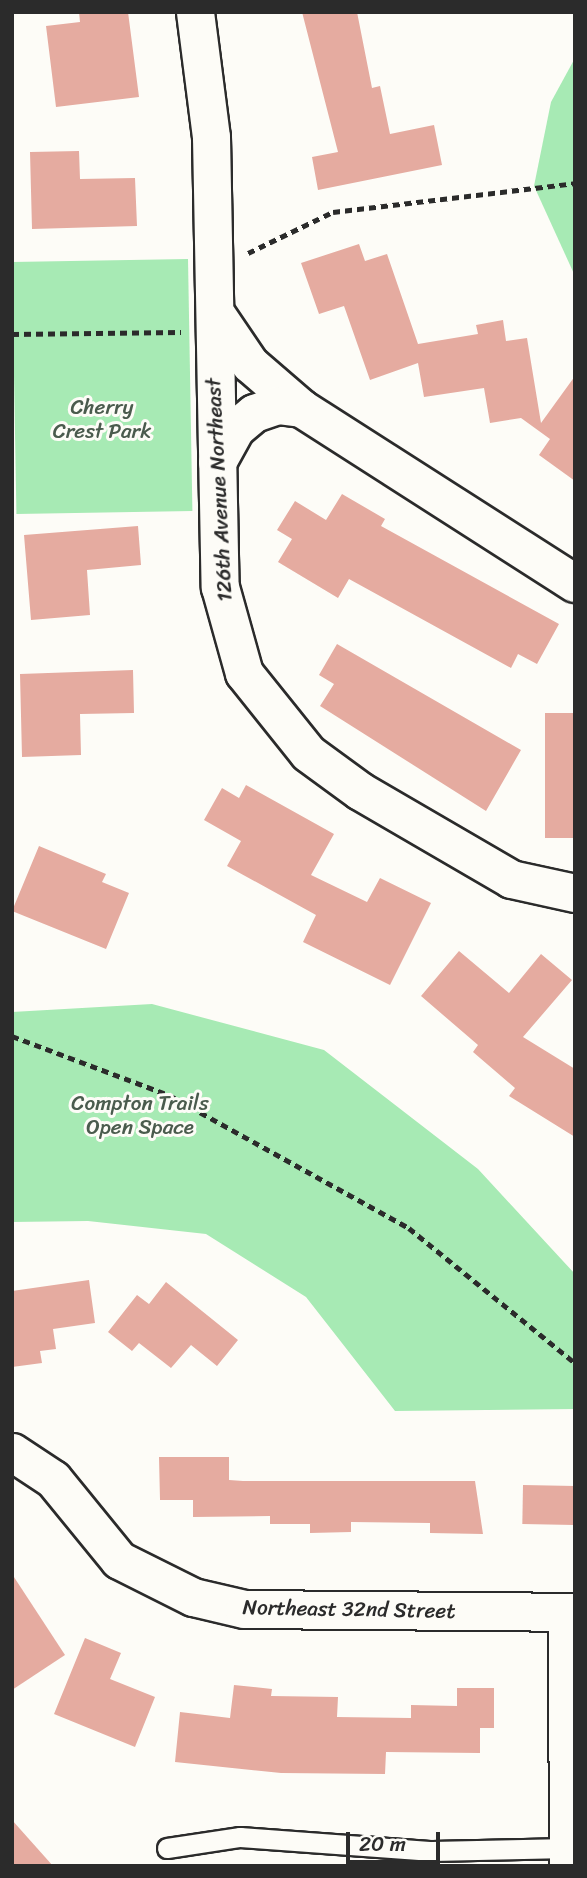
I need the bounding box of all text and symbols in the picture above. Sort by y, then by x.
street label: 126th Avenue Northeast [201,377,237,603]
park label: Cherry Crest Park [52,394,152,444]
park label: Compton Trails Open Space [72,1090,208,1140]
street label: Northeast 32nd Street [243,1595,455,1623]
scale bar [349,1818,444,1862]
text: 20 m [359,1825,406,1863]

